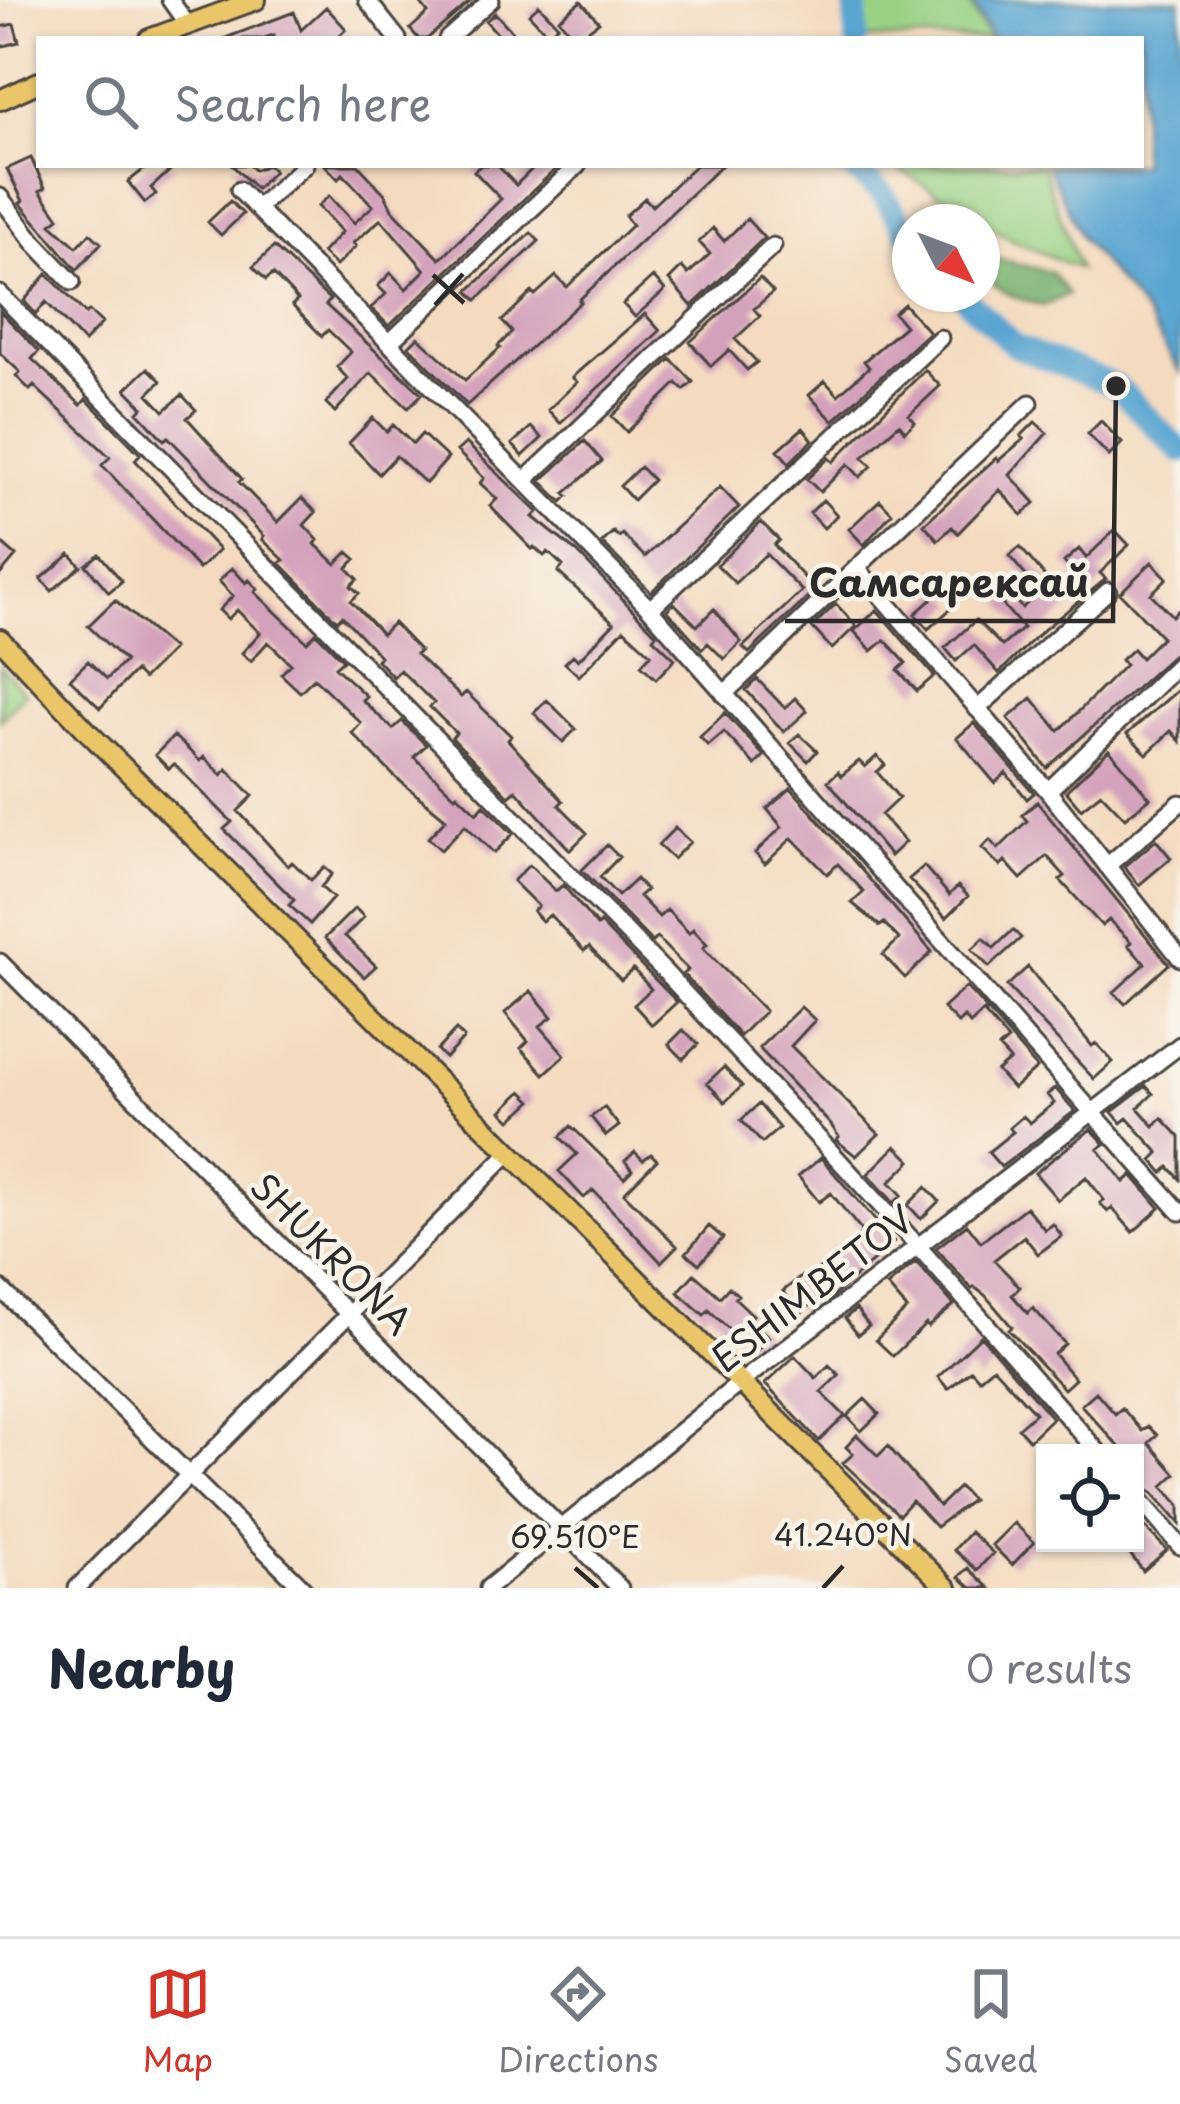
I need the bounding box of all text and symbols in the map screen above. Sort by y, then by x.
search box [36,36,1144,168]
text: Search here [174,68,431,136]
icon: search [78,69,144,135]
north arrow [892,204,1000,312]
callout: Самсарексай [785,546,1113,621]
text: Самсарексай [809,551,1089,610]
street label: SHUKRONA [239,1159,426,1346]
street label: ESHIMBETOV [699,1191,925,1384]
map controls [1036,1444,1144,1552]
button: locate [1036,1444,1144,1552]
text: 41.240°N [774,1511,912,1556]
text: 69.510°E [510,1513,640,1558]
text: Nearby [48,1628,235,1705]
text: 0 results [966,1637,1132,1696]
tab: Map [143,1961,213,2083]
tab: Directions [498,1961,659,2083]
tab: Saved [944,1961,1037,2083]

